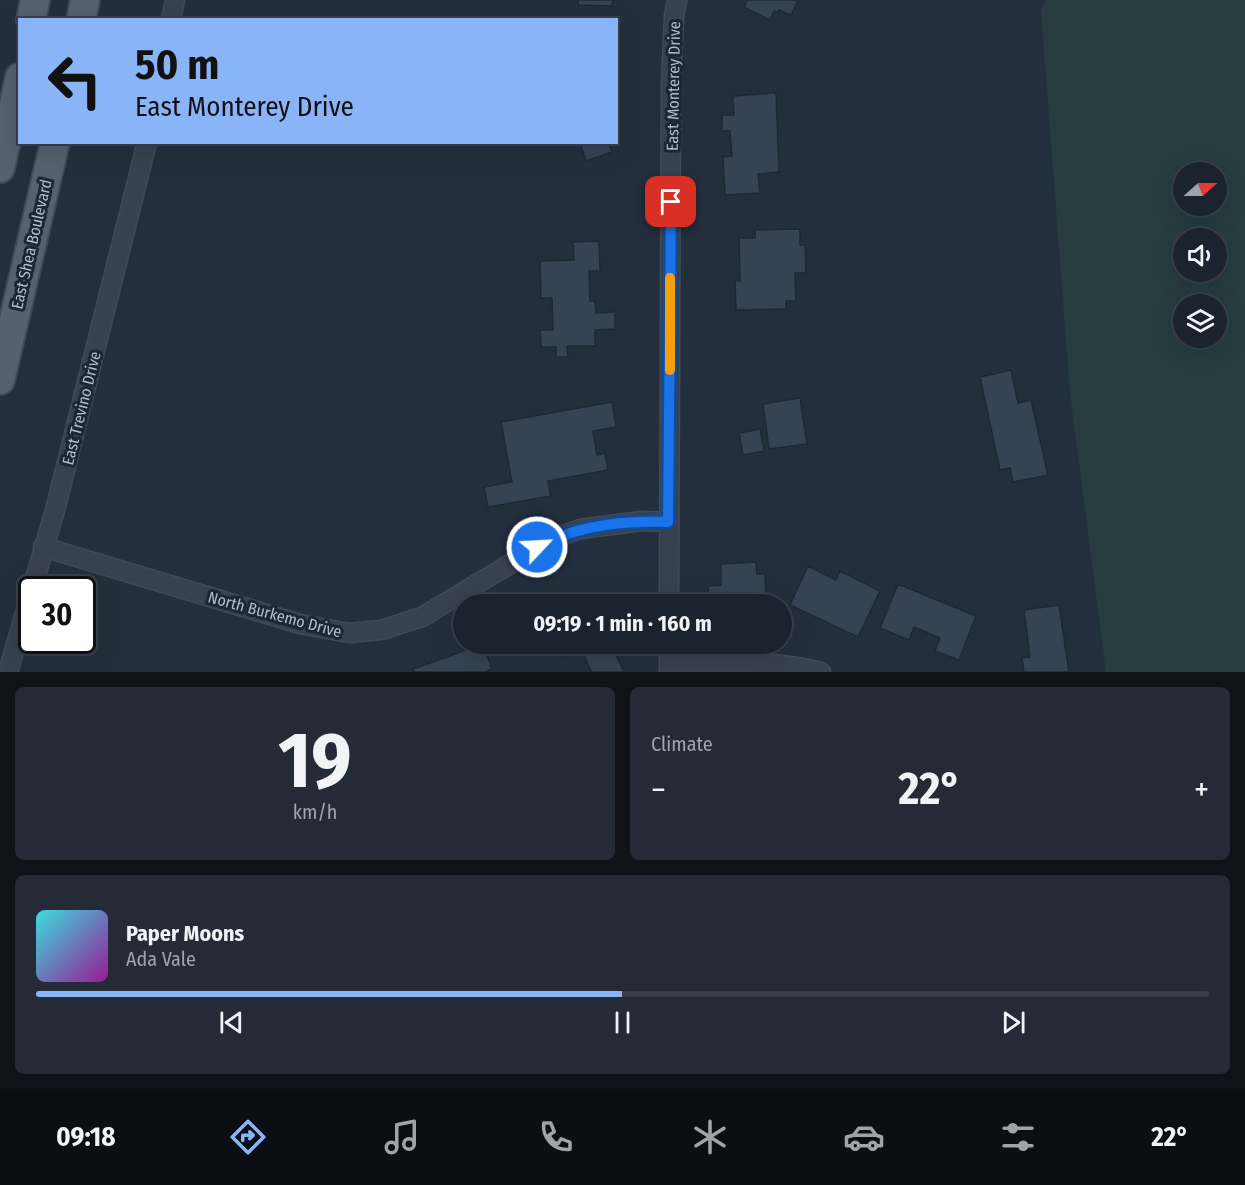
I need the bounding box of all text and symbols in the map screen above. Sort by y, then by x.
street label: East Monterey Drive [663,21,684,151]
text: 50 m [135,40,219,90]
icon: left [36,42,114,120]
text: East Monterey Drive [135,91,354,123]
north arrow [1173,162,1227,216]
map controls [1173,162,1227,348]
pin [645,176,696,227]
street label: East Shea Boulevard [7,177,56,311]
icon: arrive [654,185,687,218]
button: sound [1173,228,1227,282]
button: layers [1173,294,1227,348]
street label: East Trevino Drive [58,349,105,467]
position arrow [505,515,569,579]
speed limit sign: 30 [18,576,96,654]
street label: North Burkemo Drive [206,588,344,641]
text: 09:19 · 1 min · 160 m [533,610,712,637]
text: 19 [278,714,352,808]
text: Climate [651,732,713,756]
text: 22° [899,762,961,816]
text: − [651,770,666,810]
text: + [1194,770,1209,810]
text: km/h [293,800,337,824]
text: Paper Moons [126,920,244,947]
text: Ada Vale [126,947,196,971]
icon: previous [215,1006,248,1039]
icon: pause [606,1006,639,1039]
icon: next [997,1006,1030,1039]
icon: directions [227,1116,269,1158]
icon: music [381,1116,423,1158]
icon: phone [535,1116,577,1158]
icon: climate [689,1116,731,1158]
icon: car [843,1116,885,1158]
icon: filters [997,1116,1039,1158]
text: 09:18 [56,1121,115,1153]
text: 22° [1151,1121,1189,1153]

